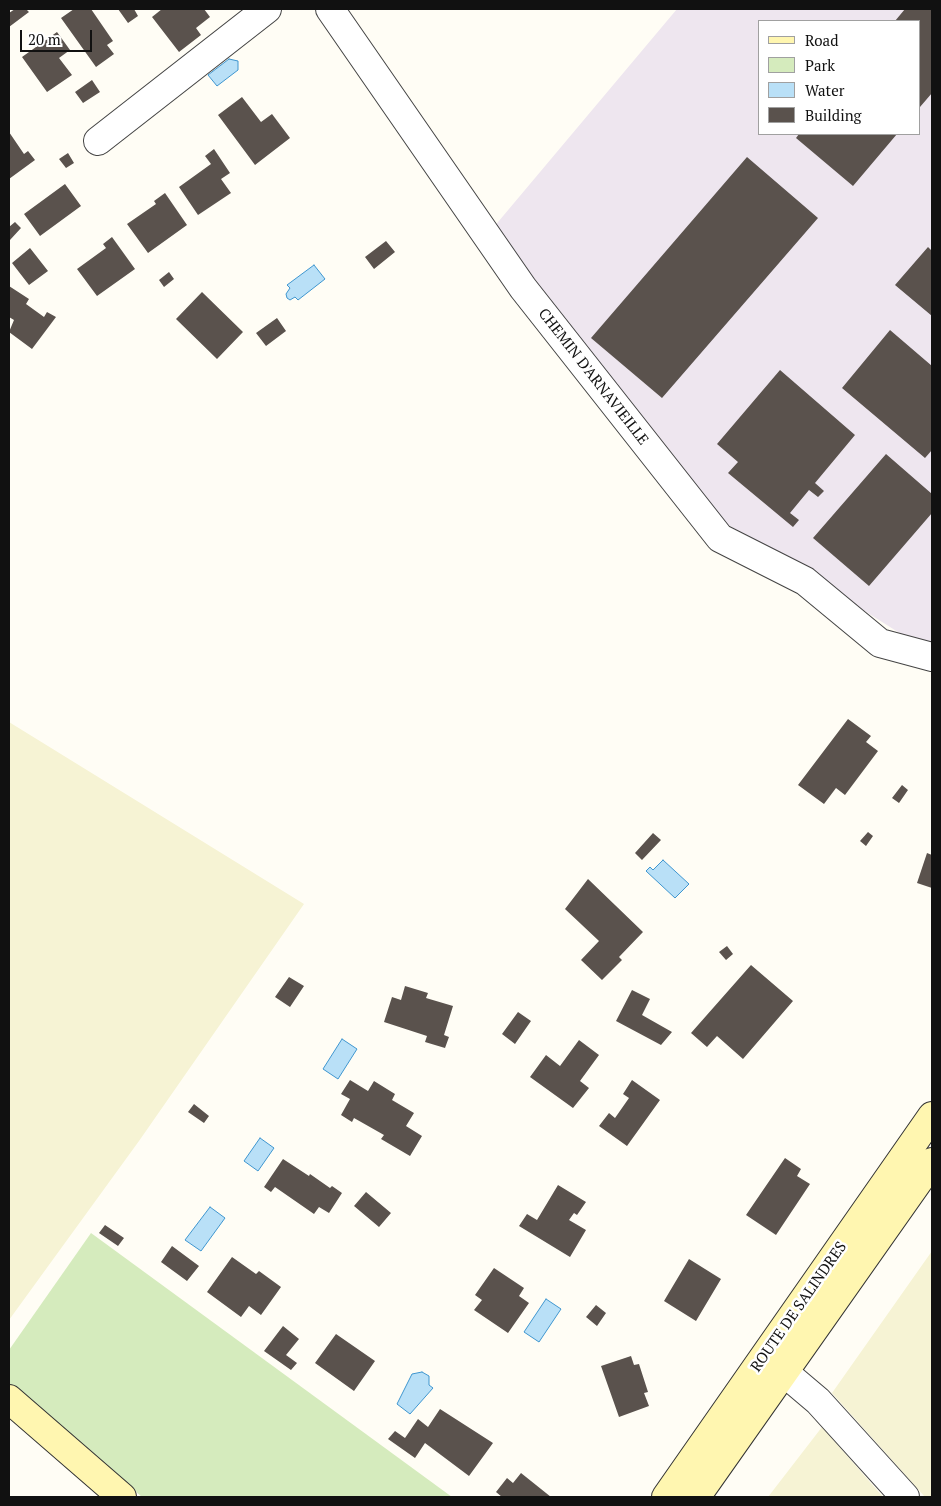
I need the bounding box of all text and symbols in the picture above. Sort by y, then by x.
scale bar [22,20,95,52]
legend [758,20,921,135]
text: 20 m [28,29,61,49]
text: Road [805,30,838,50]
text: Park [805,55,835,75]
text: Water [805,80,844,100]
text: Building [805,105,862,125]
street label: CHEMIN D'ARNAVIEILLE [534,305,652,449]
street label: ROUTE DE SALINDRES [747,1238,851,1376]

